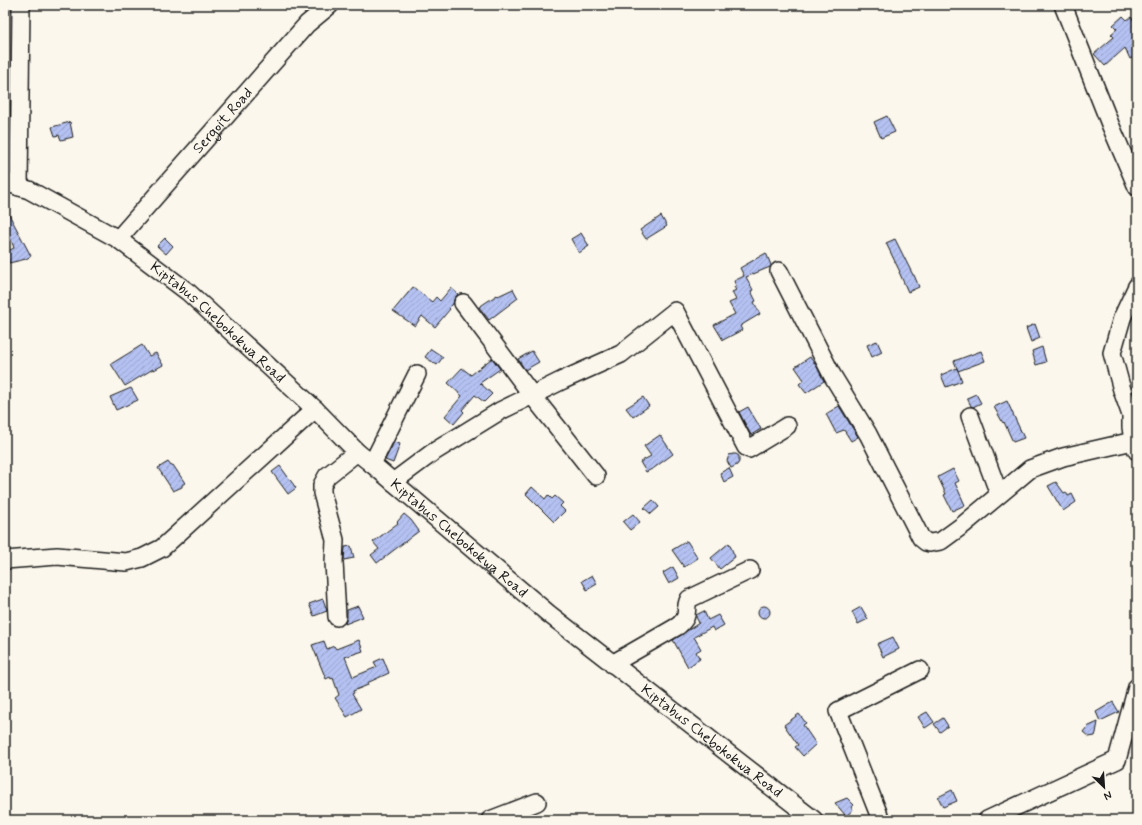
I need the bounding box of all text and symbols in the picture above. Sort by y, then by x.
street label: Sergoit Road [189,84,258,158]
street label: Kiptabus Chebokokwa Road [146,258,289,388]
street label: Kiptabus Chebokokwa Road [386,475,532,603]
street label: Kiptabus Chebokokwa Road [636,680,786,803]
north arrow [1084,767,1124,807]
text: N [1102,787,1114,803]

